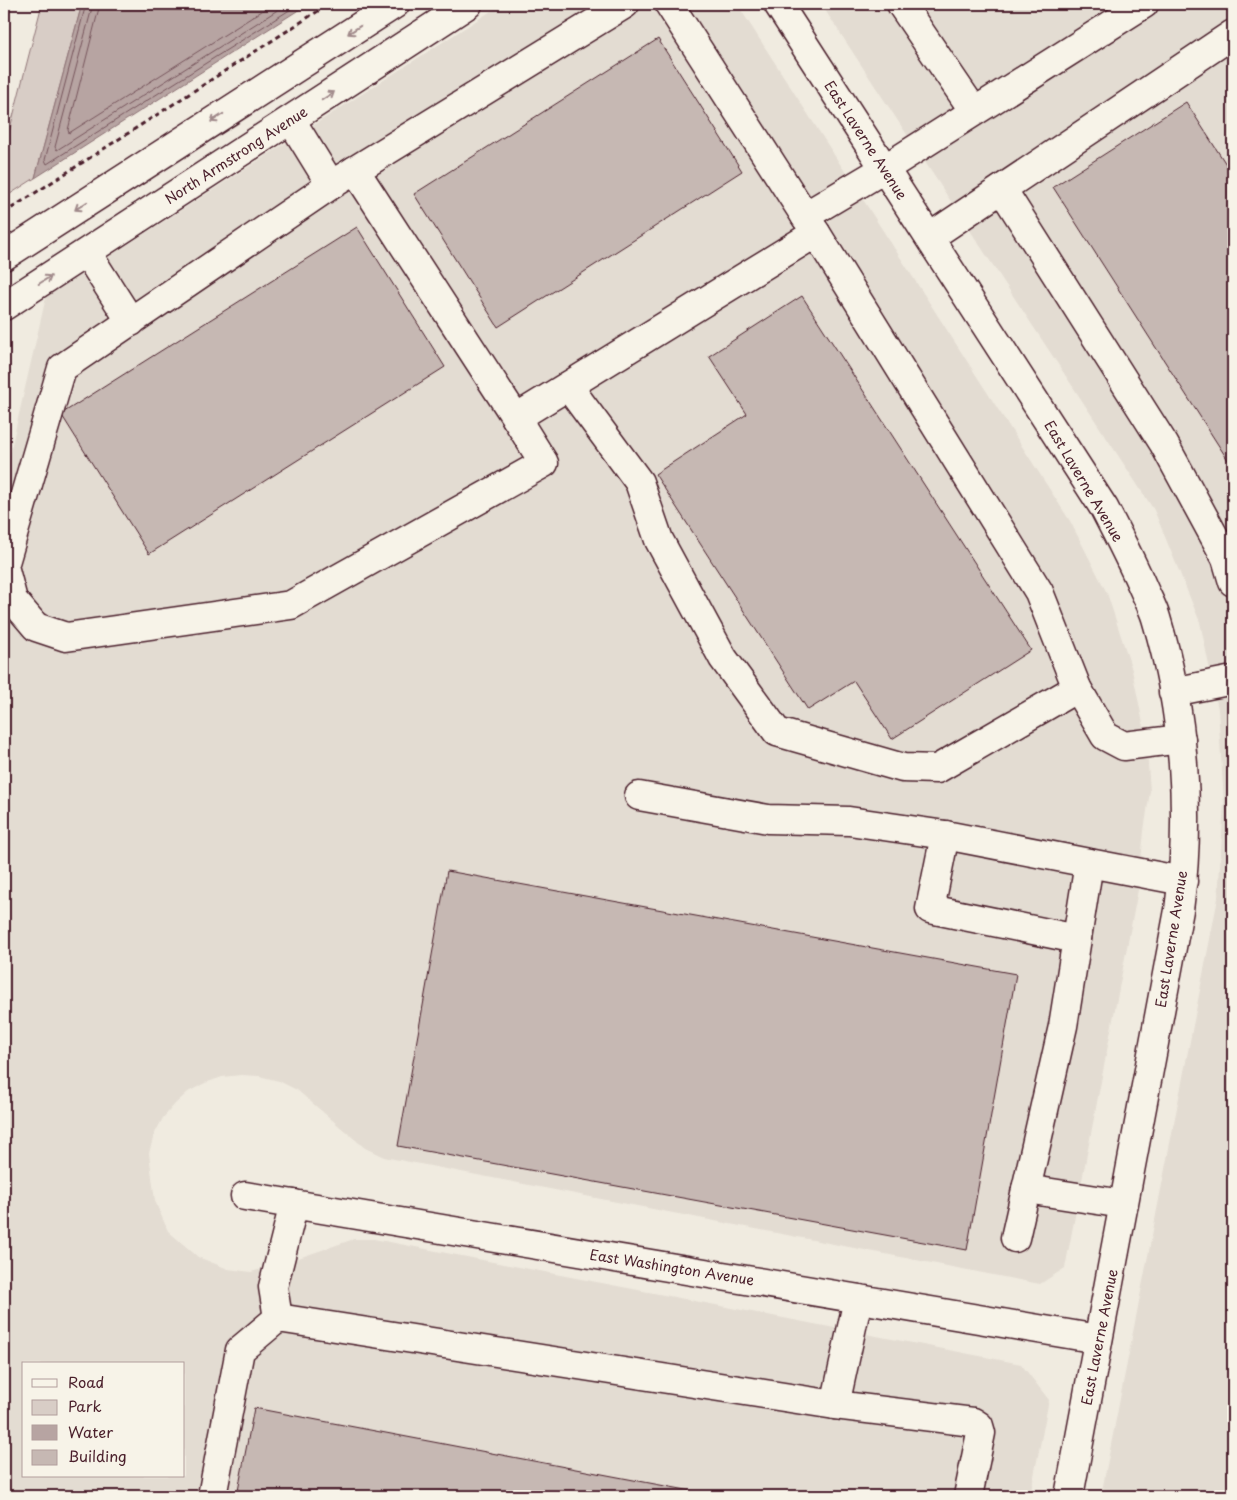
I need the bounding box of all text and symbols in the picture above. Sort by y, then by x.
one-way arrow [347,25,361,35]
street label: East Laverne Avenue [820,76,913,204]
one-way arrow [320,90,334,100]
street label: North Armstrong Avenue [161,101,312,209]
one-way arrow [211,113,225,123]
one-way arrow [74,201,88,211]
one-way arrow [38,275,52,285]
street label: East Laverne Avenue [1039,416,1129,546]
street label: East Laverne Avenue [1150,869,1192,1009]
street label: East Washington Avenue [588,1244,756,1290]
street label: East Laverne Avenue [1076,1267,1123,1407]
legend [22,1362,185,1478]
text: Road [68,1370,104,1393]
text: Park [68,1394,102,1417]
text: Water [68,1420,113,1443]
text: Building [68,1444,127,1467]

